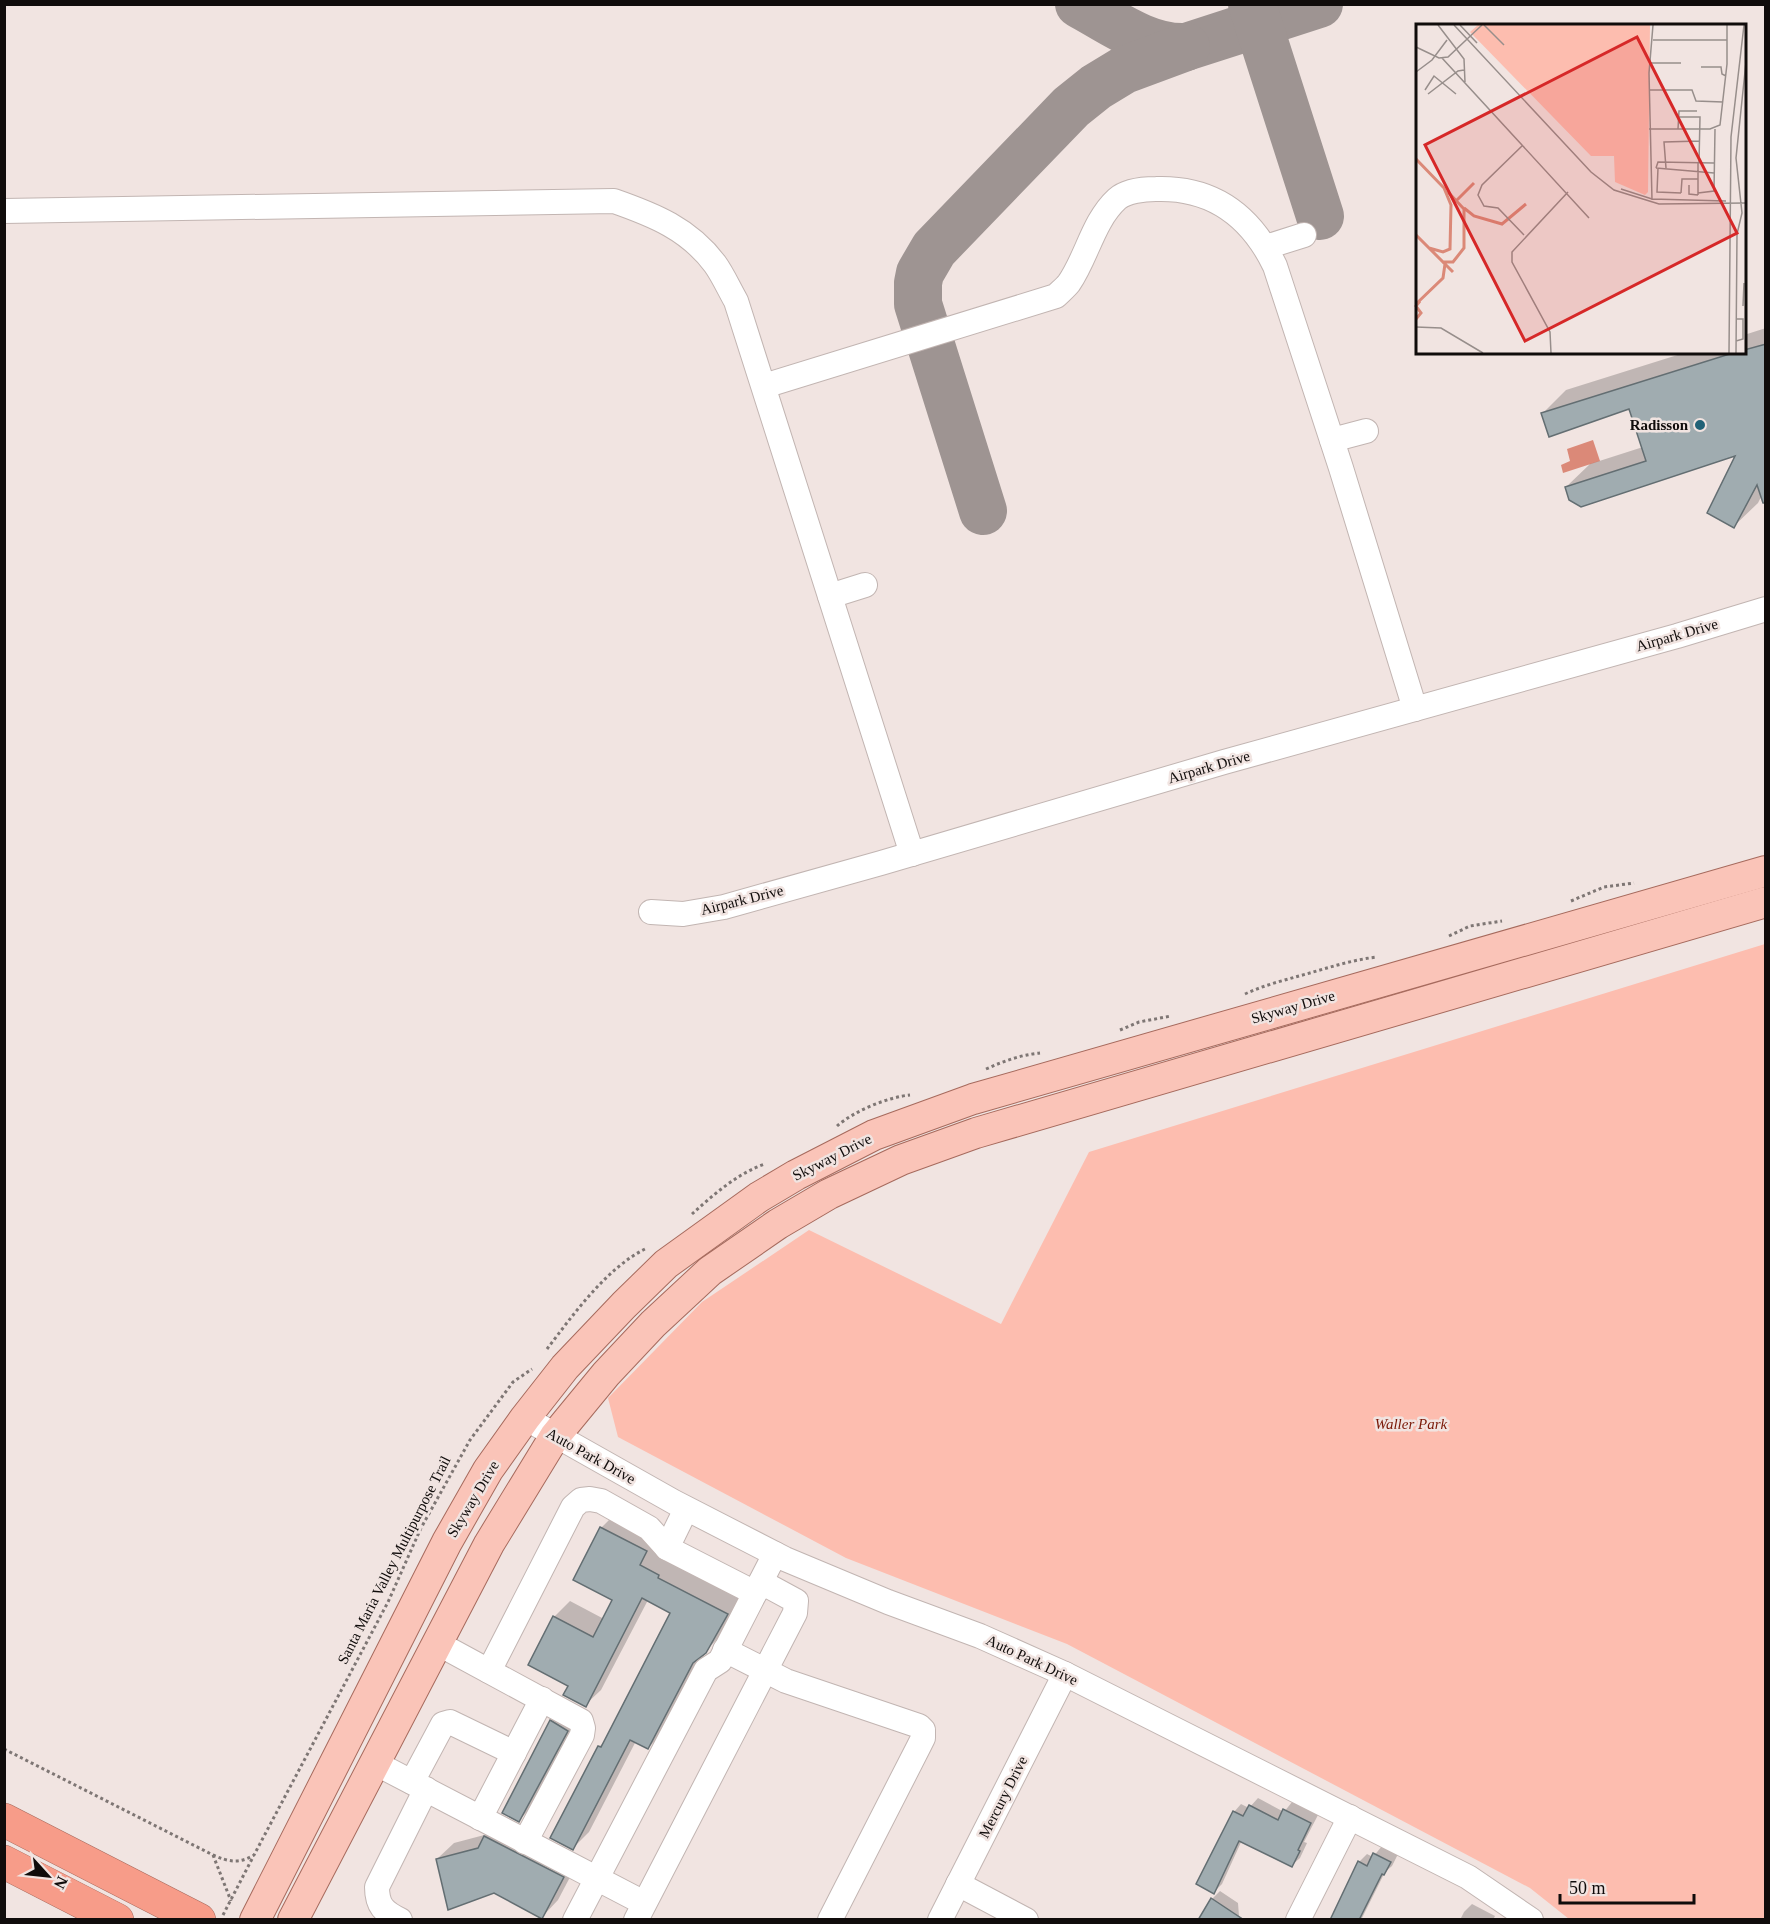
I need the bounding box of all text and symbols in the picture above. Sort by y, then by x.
inset map [1416,24,1746,354]
place label: Radisson [1630,417,1689,433]
marker: Radisson [1693,418,1707,432]
street label: Airpark Drive [1634,616,1720,654]
street label: Airpark Drive [1166,748,1252,786]
street label: Airpark Drive [699,882,785,918]
street label: Skyway Drive [1249,987,1337,1027]
street label: Skyway Drive [790,1130,874,1184]
park label: Waller Park [1375,1416,1448,1432]
street label: Auto Park Drive [544,1425,639,1487]
street label: Santa Maria Valley Multipurpose Trail [334,1453,454,1667]
street label: Skyway Drive [444,1458,502,1540]
street label: Auto Park Drive [984,1632,1081,1688]
street label: Mercury Drive [976,1753,1031,1841]
north arrow [18,1846,78,1906]
scale bar [1560,1867,1694,1905]
text: N [51,1874,71,1892]
text: 50 m [1569,1878,1606,1898]

